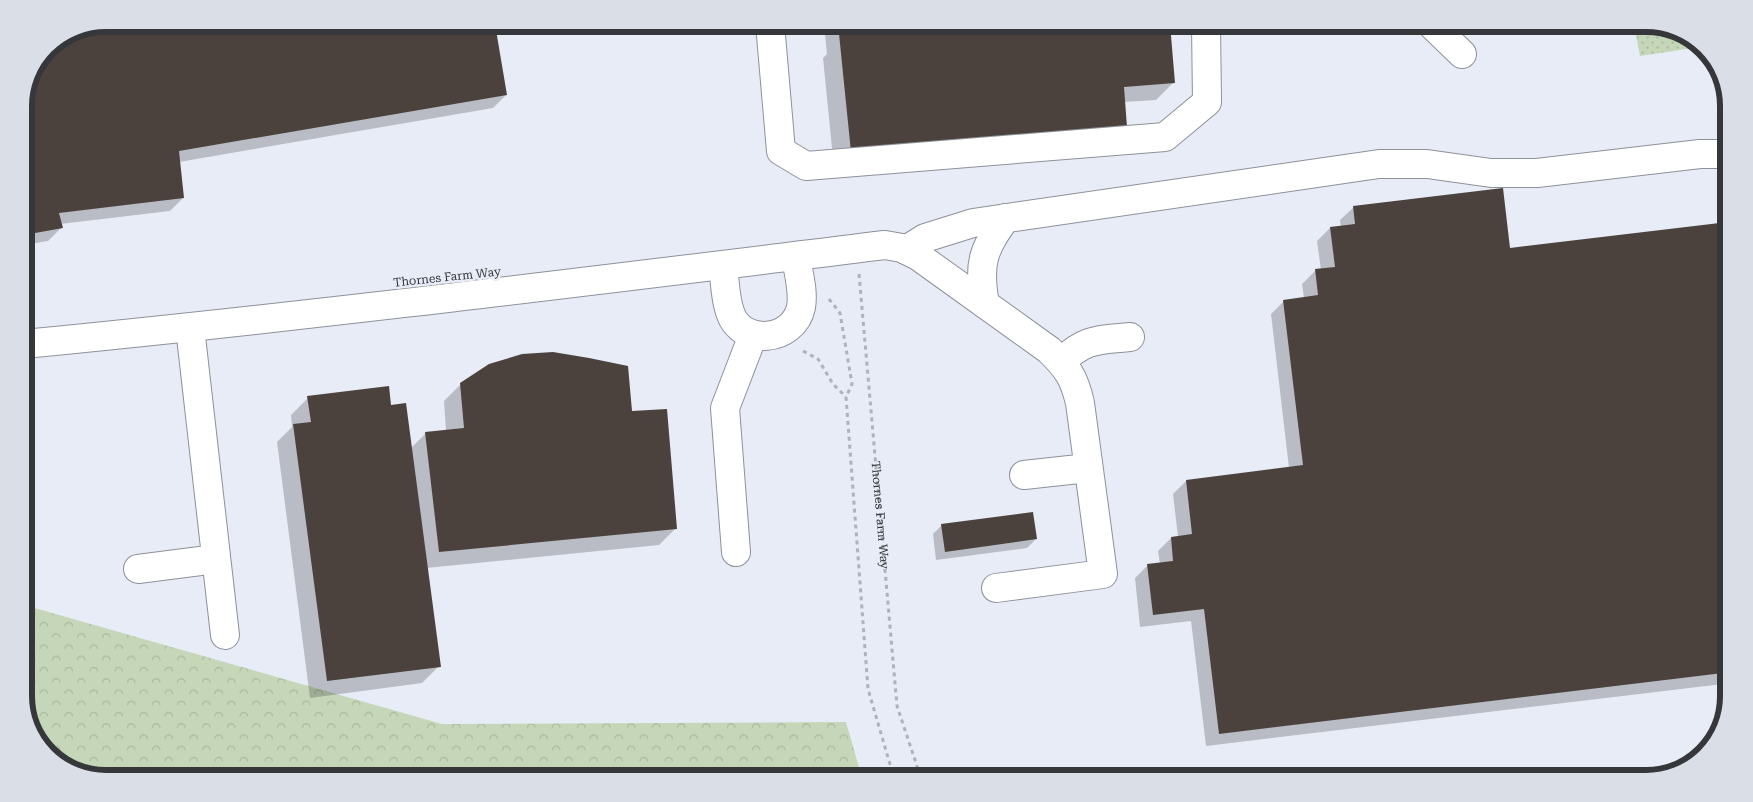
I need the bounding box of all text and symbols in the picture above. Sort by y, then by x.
street label: Thornes Farm Way [392,264,502,290]
street label: Thornes Farm Way [868,461,892,571]

